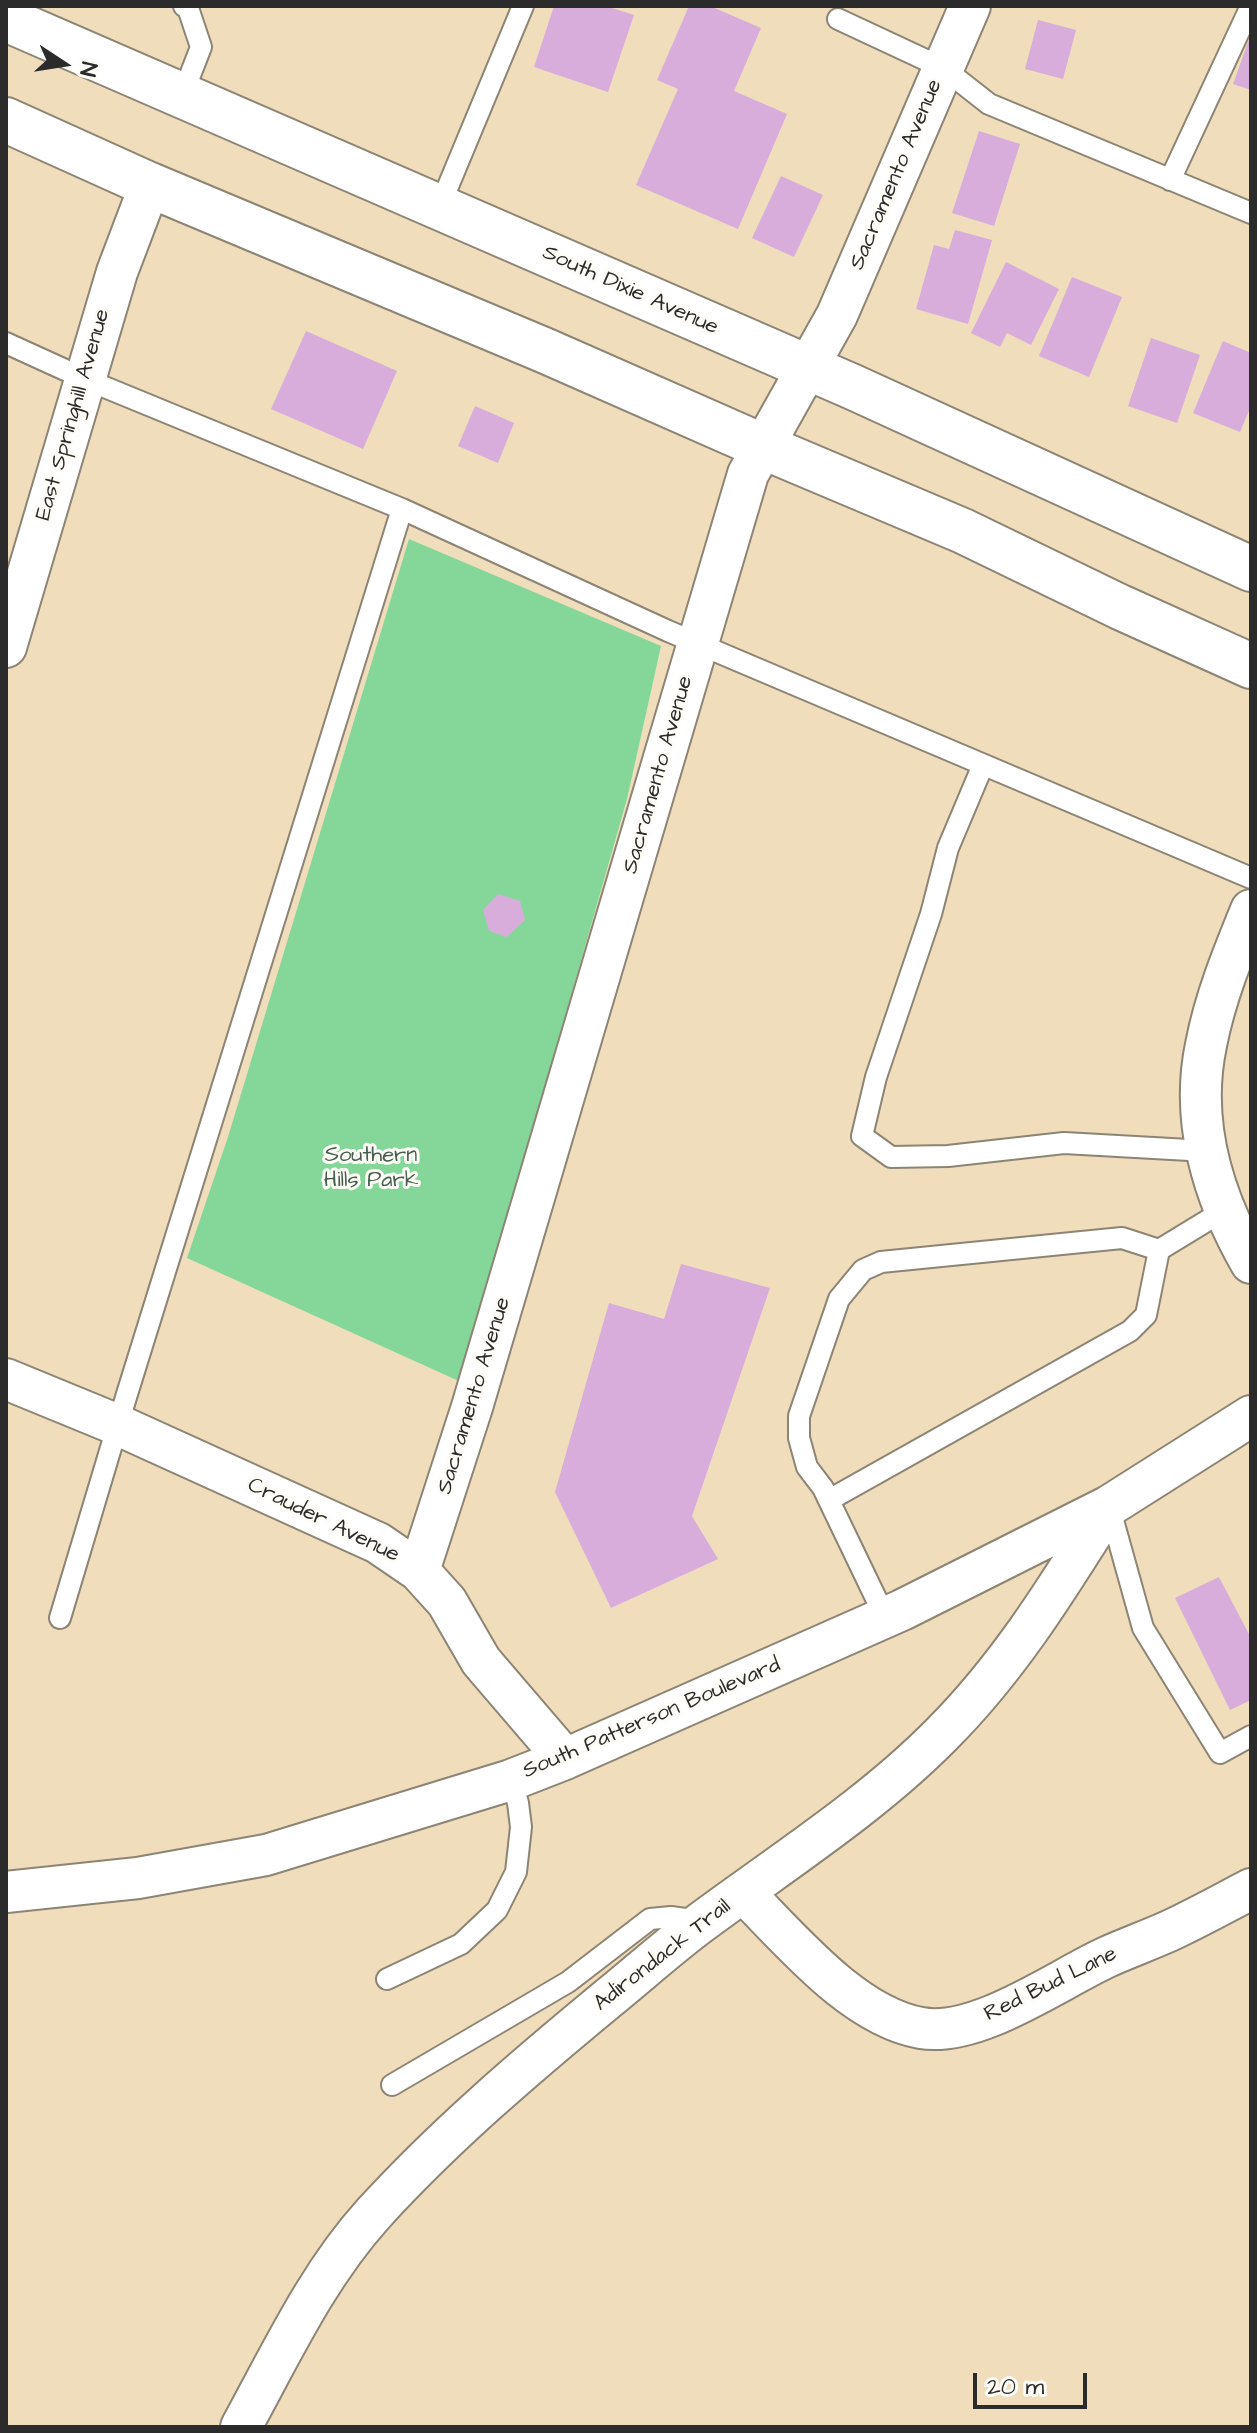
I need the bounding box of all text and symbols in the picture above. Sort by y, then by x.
north arrow [24,24,104,104]
text: N [71,59,105,79]
street label: Sacramento Avenue [845,76,949,274]
street label: South Dixie Avenue [538,240,722,342]
street label: East Springhill Avenue [31,306,117,524]
street label: Sacramento Avenue [618,673,700,877]
park label: Southern Hills Park [324,1143,418,1194]
street label: Sacramento Avenue [433,1295,517,1497]
street label: Crauder Avenue [243,1473,403,1569]
street label: South Patterson Boulevard [519,1653,785,1785]
street label: Adirondack Trail [589,1894,737,2018]
street label: Red Bud Lane [981,1942,1121,2028]
scale bar [977,2357,1091,2407]
text: 20 m [987,2370,1044,2404]

